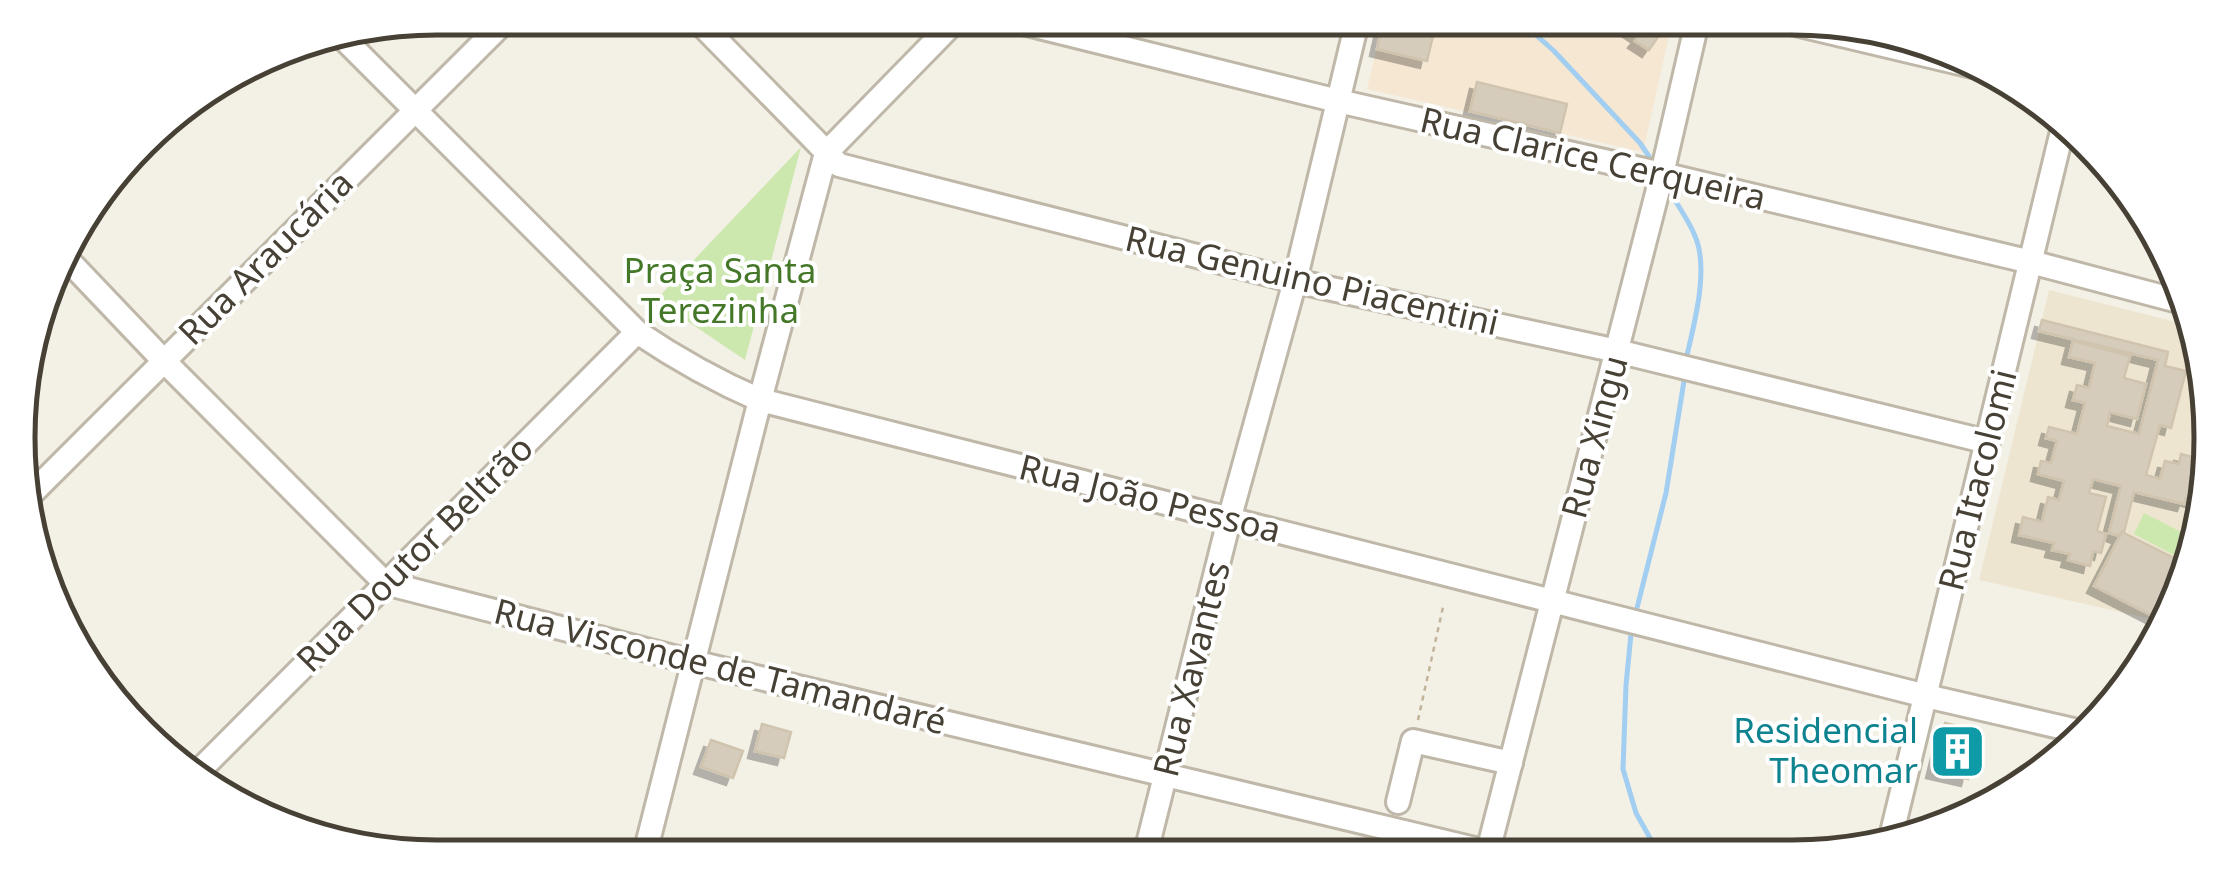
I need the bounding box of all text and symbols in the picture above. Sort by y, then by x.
street label: Rua Clarice Cerqueira [1416,95,1771,220]
street label: Rua Araucária [167,159,363,355]
street label: Rua Genuino Piacentini [1121,214,1504,345]
park label: Praça Santa Terezinha [624,246,816,333]
street label: Rua Xingu [1549,350,1638,523]
street label: Rua Itacolomi [1926,364,2027,595]
street label: Rua Doutor Beltrão [285,424,542,681]
street label: Rua João Pessoa [1015,442,1286,553]
street label: Rua Xavantes [1141,556,1240,781]
street label: Rua Visconde de Tamandaré [489,587,951,744]
place label: Residencial Theomar [1733,706,1918,793]
building icon: Residencial Theomar [1927,721,1987,781]

